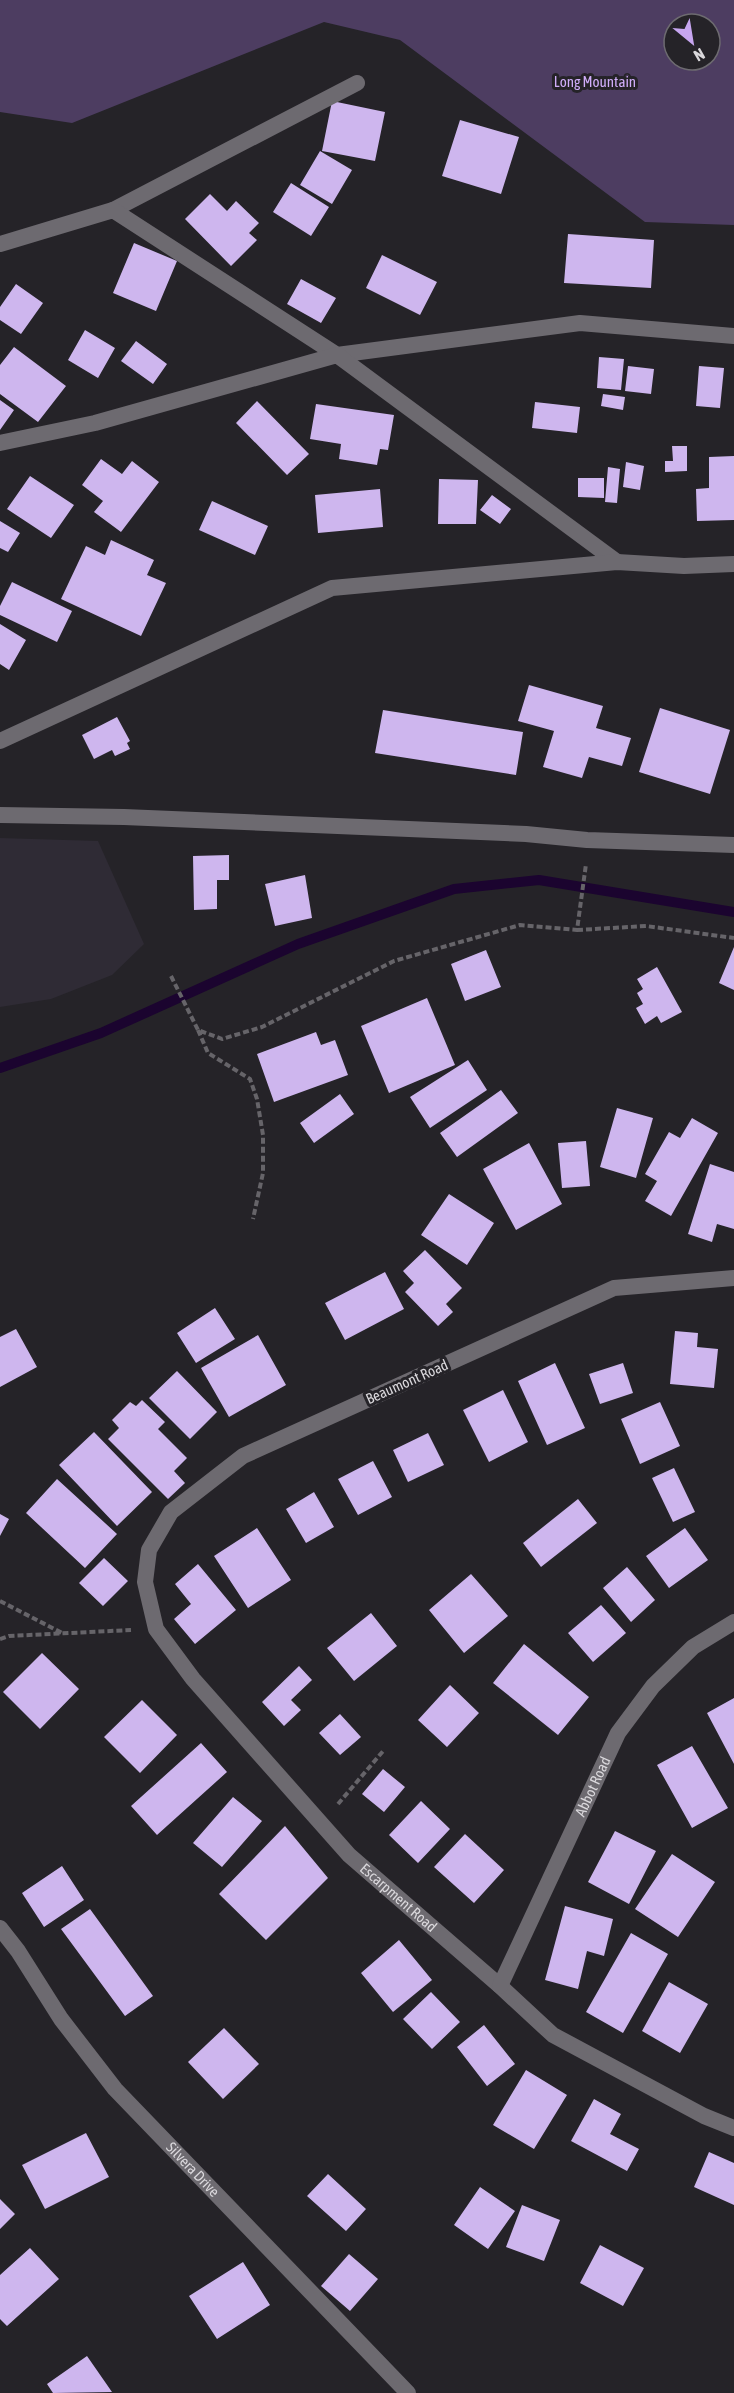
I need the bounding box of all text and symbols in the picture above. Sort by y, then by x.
north arrow [662,12,722,72]
text: N [691,45,708,65]
park label: Long Mountain [554,73,636,90]
street label: Beaumont Road [363,1356,451,1407]
street label: Abbot Road [571,1754,614,1819]
street label: Escarpment Road [357,1860,440,1935]
street label: Silvera Drive [163,2139,223,2200]

